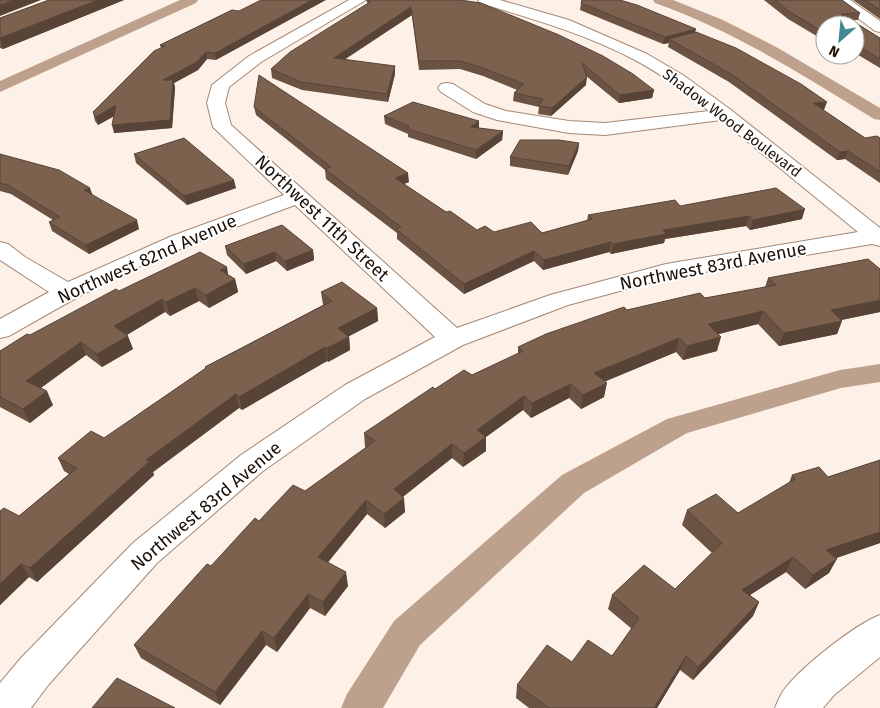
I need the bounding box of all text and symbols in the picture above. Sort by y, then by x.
north arrow [815,15,865,65]
text: N [826,41,842,61]
street label: Shadow Wood Boulevard [659,65,805,181]
street label: Northwest 11th Street [250,150,394,286]
street label: Northwest 82nd Avenue [54,210,240,308]
street label: Northwest 83rd Avenue [618,237,808,295]
street label: Northwest 83rd Avenue [126,437,286,575]

